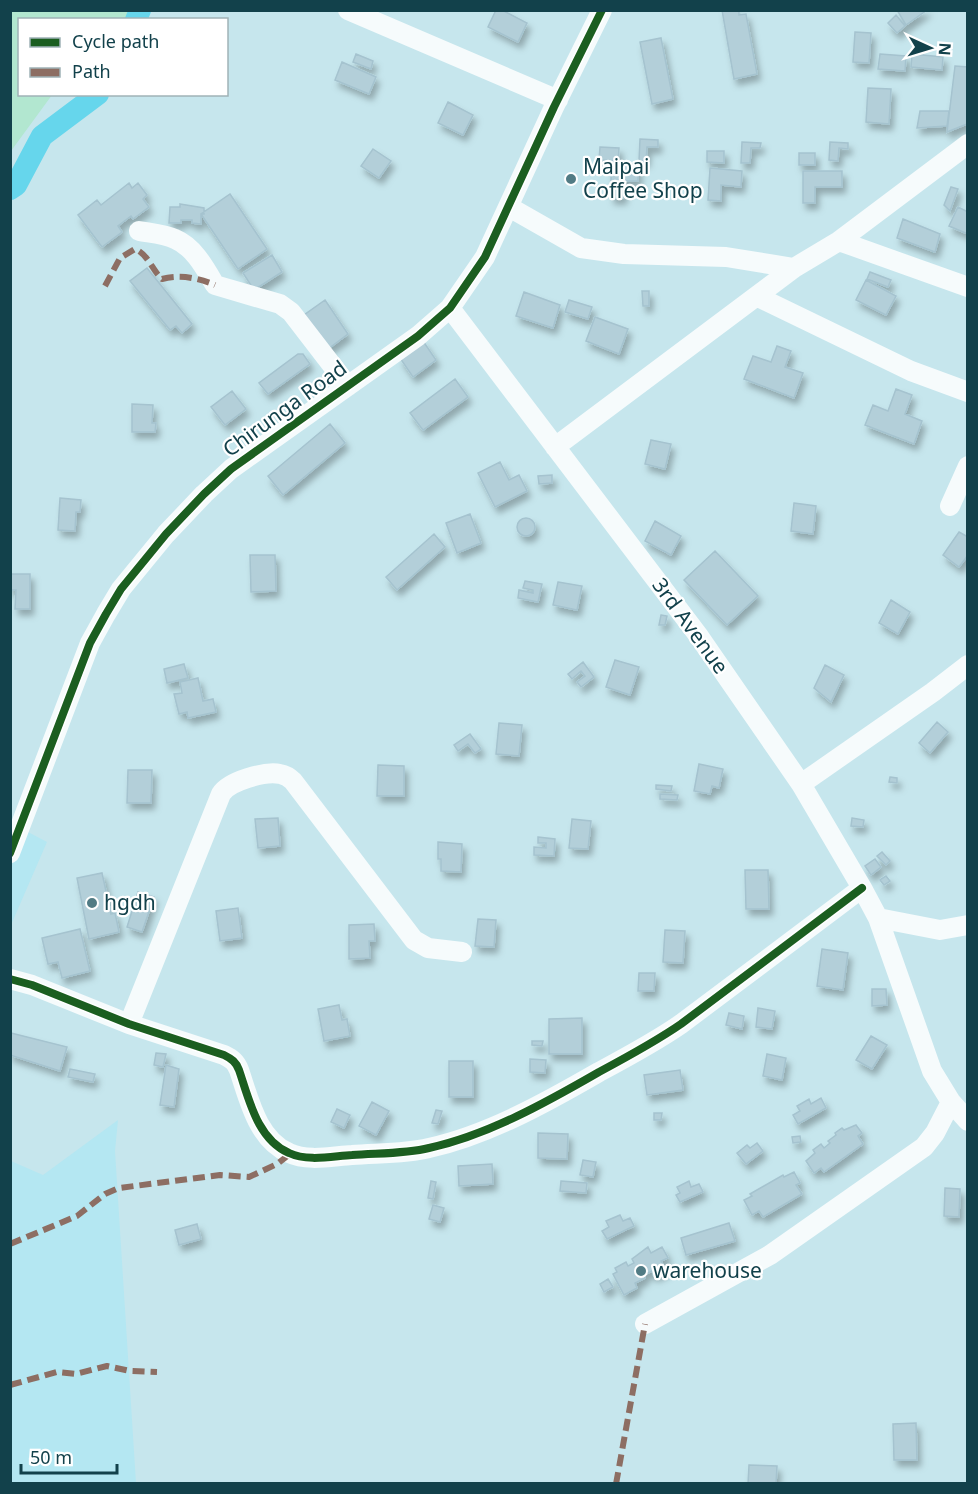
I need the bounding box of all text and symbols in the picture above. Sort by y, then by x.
legend [18,18,228,96]
north arrow [900,18,960,78]
text: Cycle path [72,29,159,53]
text: N [934,42,956,56]
text: Path [72,59,111,83]
place label: Maipai Coffee Shop [583,152,703,204]
marker: Maipai Coffee Shop [564,172,578,186]
street label: Chirunga Road [217,354,352,463]
street label: 3rd Avenue [646,572,735,679]
place label: hgdh [104,888,156,916]
marker: hgdh [85,896,99,910]
place label: warehouse [653,1256,762,1284]
marker: warehouse [634,1264,648,1278]
scale bar [21,1437,117,1475]
text: 50 m [30,1445,72,1469]

